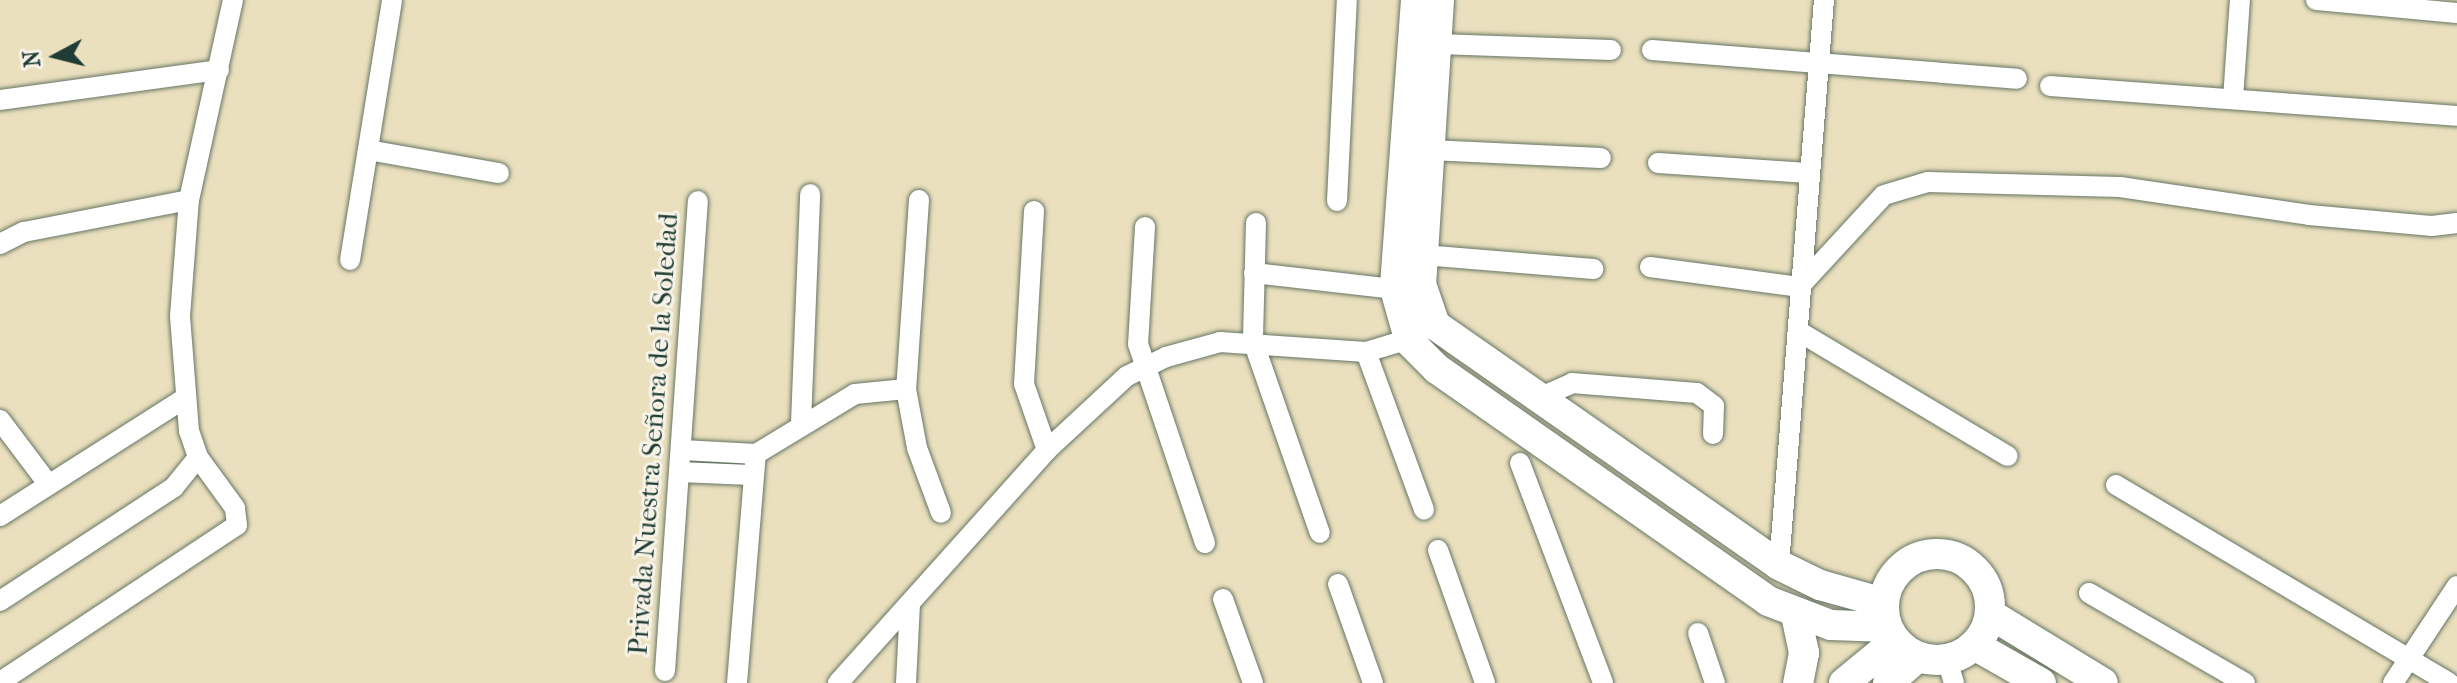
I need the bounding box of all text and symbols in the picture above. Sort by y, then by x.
north arrow [16,16,96,96]
text: N [18,49,46,69]
street label: Privada Nuestra Señora de la Soledad [621,212,685,656]

